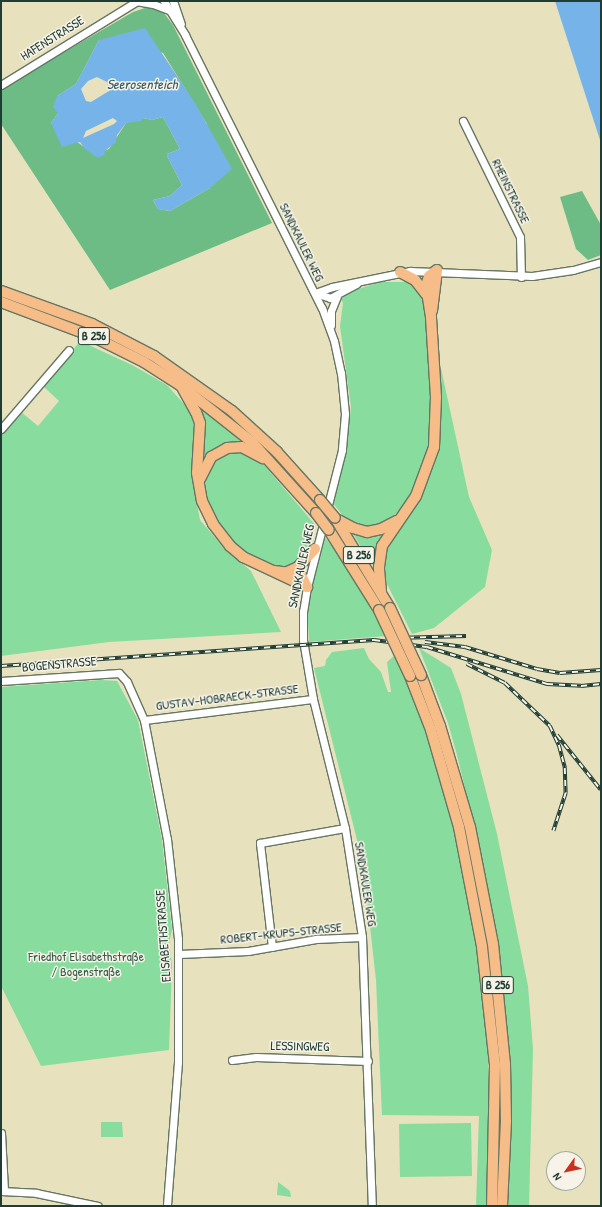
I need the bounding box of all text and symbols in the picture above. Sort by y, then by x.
street label: HAFENSTRASSE [17,12,87,64]
water label: Seerosenteich [107,76,177,92]
street label: RHEINSTRASSE [489,156,533,226]
street label: SANDKAULER WEG [276,200,328,284]
road number: B 256 [77,326,111,346]
street label: SANDKAULER WEG [285,523,317,609]
road number: B 256 [342,545,376,565]
street label: BOGENSTRASSE [21,653,97,675]
street label: GUSTAV-HOBRAECK-STRASSE [155,681,299,713]
street label: SANDKAULER WEG [352,841,380,927]
street label: ELISABETHSTRASSE [152,889,174,983]
street label: ROBERT-KRUPS-STRASSE [220,919,342,947]
park label: Friedhof Elisabethstraße / Bogenstraße [28,949,144,980]
road number: B 256 [481,975,515,995]
street label: LESSINGWEG [271,1038,329,1054]
north arrow [546,1151,586,1191]
text: N [549,1171,564,1183]

